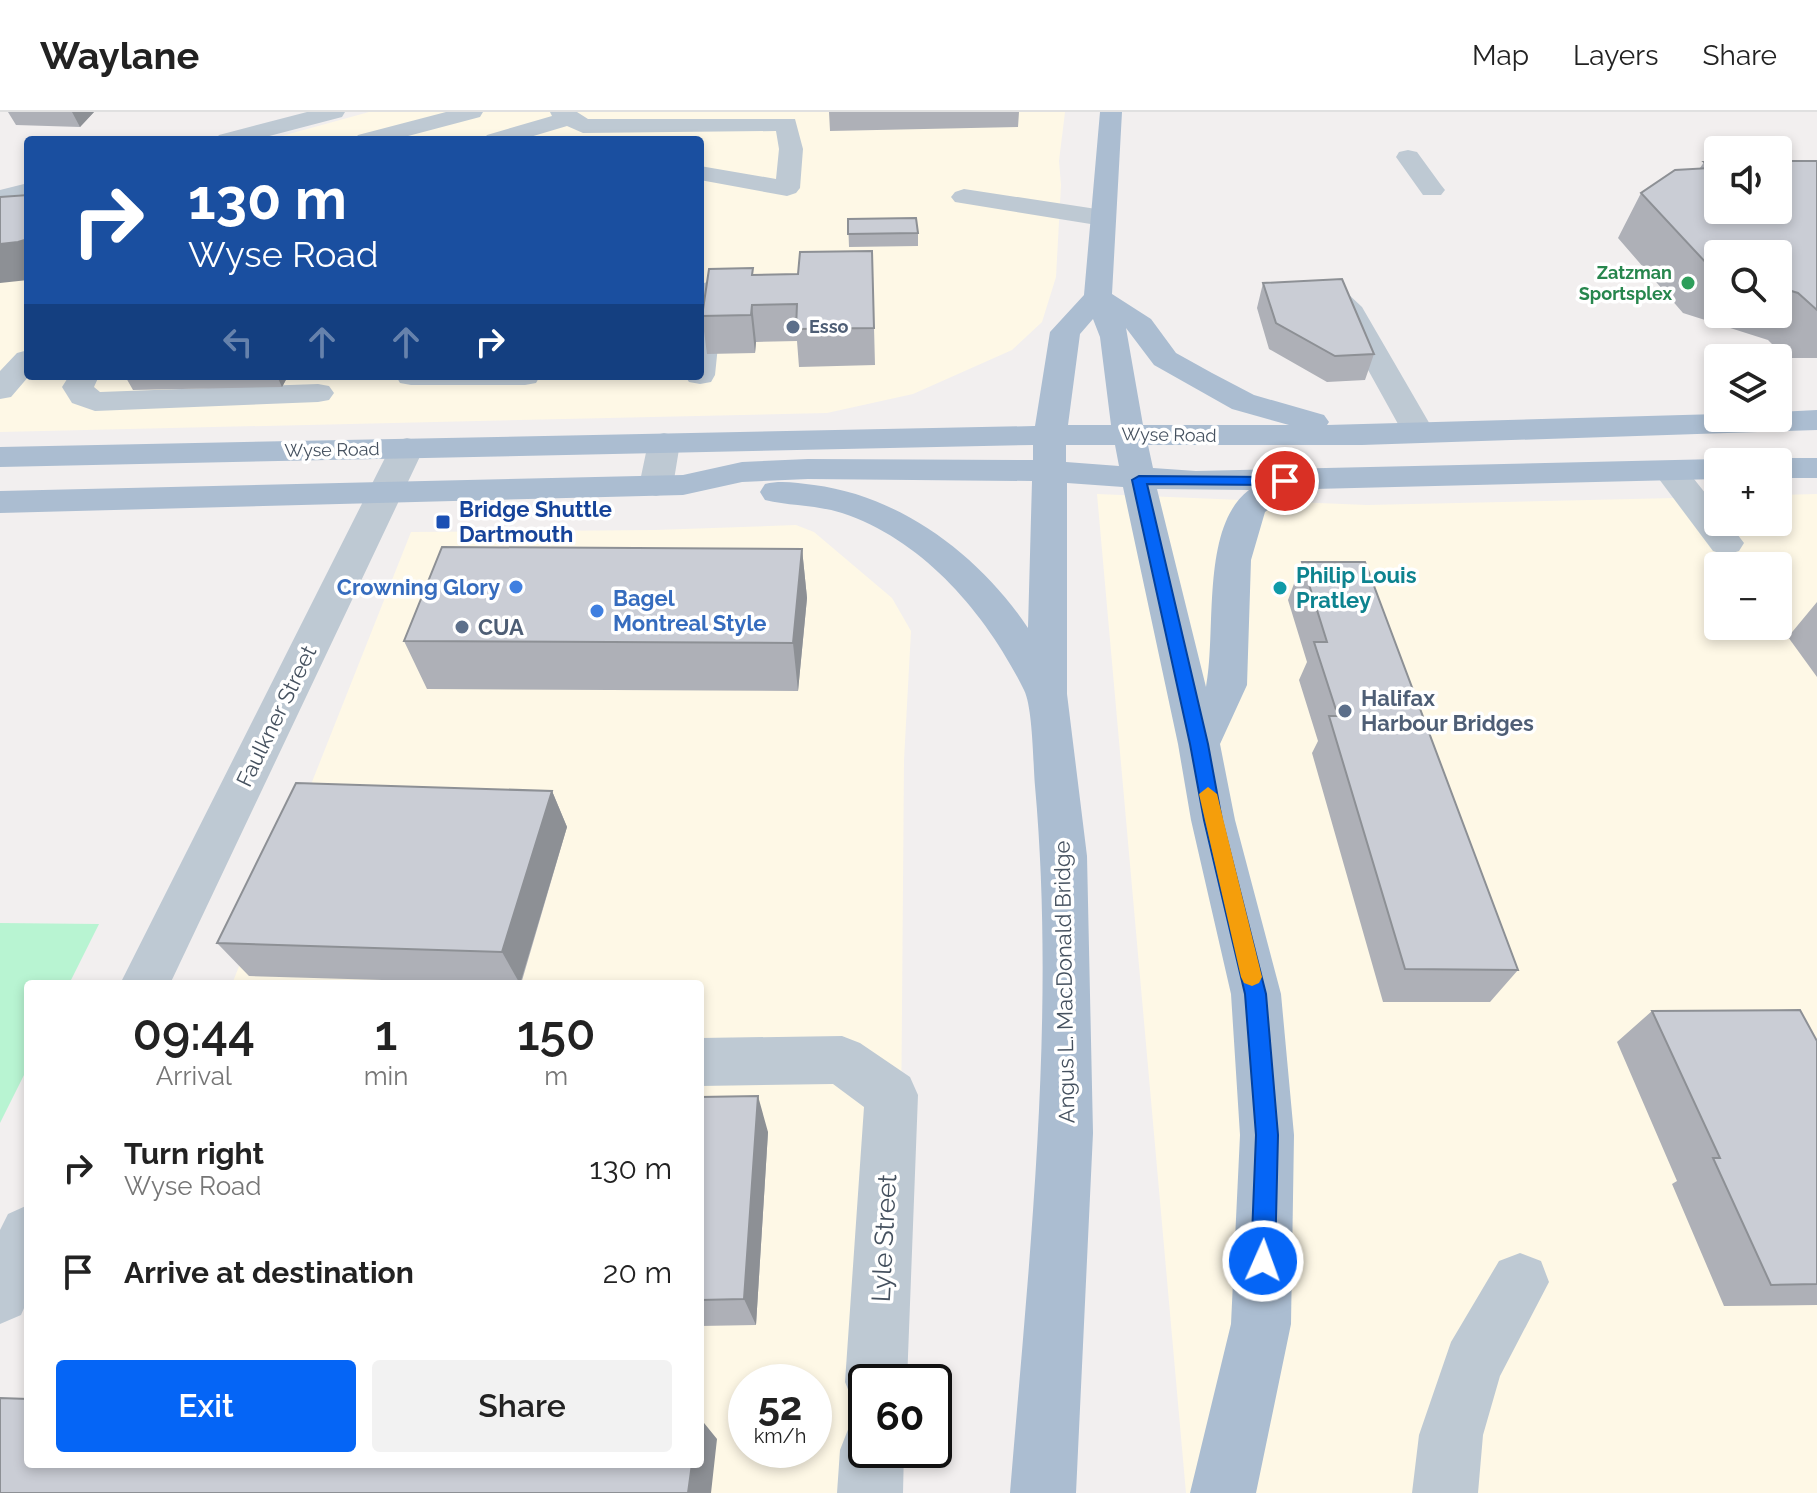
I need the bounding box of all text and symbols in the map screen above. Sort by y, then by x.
text: Waylane [40,33,199,78]
text: Map [1472,39,1529,72]
text: Layers [1573,39,1659,72]
text: Share [1703,39,1777,72]
map controls [1704,136,1792,640]
button: sound [1704,136,1792,224]
text: 130 m [188,166,347,232]
icon: right [56,168,160,272]
text: Wyse Road [188,233,378,275]
button: search [1704,240,1792,328]
place label: Zatzman Sportsplex [1579,262,1672,304]
marker: Zatzman Sportsplex [1679,274,1697,292]
place label: Esso [809,316,849,337]
marker: Esso [784,318,802,336]
icon: left [216,320,260,364]
icon: ahead [300,320,344,364]
icon: ahead [384,320,428,364]
icon: right [468,320,512,364]
button: layers [1704,344,1792,432]
street label: Wyse Road [1121,423,1217,446]
street label: Wyse Road [284,438,380,461]
pin [1251,447,1319,515]
button: + [1704,448,1792,536]
icon: arrive [1263,459,1307,503]
place label: Bridge Shuttle Dartmouth [459,496,612,547]
marker: Bridge Shuttle Dartmouth [434,513,452,531]
button: − [1704,552,1792,640]
place label: Philip Louis Pratley [1296,562,1417,613]
place label: Crowning Glory [337,574,500,600]
marker: Crowning Glory [507,578,525,596]
marker: Philip Louis Pratley [1271,579,1289,597]
place label: Bagel Montreal Style [613,585,767,636]
marker: Bagel Montreal Style [588,602,606,620]
place label: CUA [478,614,524,640]
marker: CUA [453,618,471,636]
street label: Faulkner Street [231,641,322,791]
place label: Halifax Harbour Bridges [1361,685,1534,736]
marker: Halifax Harbour Bridges [1336,702,1354,720]
street label: Angus L. MacDonald Bridge [1049,840,1079,1124]
text: 09:44 [133,1005,255,1061]
text: 1 [375,1005,397,1061]
text: 150 [517,1005,595,1061]
text: Arrival [156,1061,232,1091]
text: min [364,1061,408,1091]
text: m [544,1061,568,1091]
text: Turn right [124,1136,264,1171]
icon: right [56,1146,100,1190]
text: 130 m [590,1151,672,1186]
text: Wyse Road [124,1171,261,1201]
street label: Lyle Street [866,1173,902,1303]
position arrow [1221,1219,1305,1303]
icon: arrive [56,1250,100,1294]
text: Arrive at destination [124,1255,414,1290]
text: 20 m [603,1255,672,1290]
button: Exit [56,1360,356,1452]
button: Share [372,1360,672,1452]
speed limit sign: 60 [848,1364,952,1468]
text: 52 [758,1382,802,1429]
text: km/h [754,1424,806,1448]

